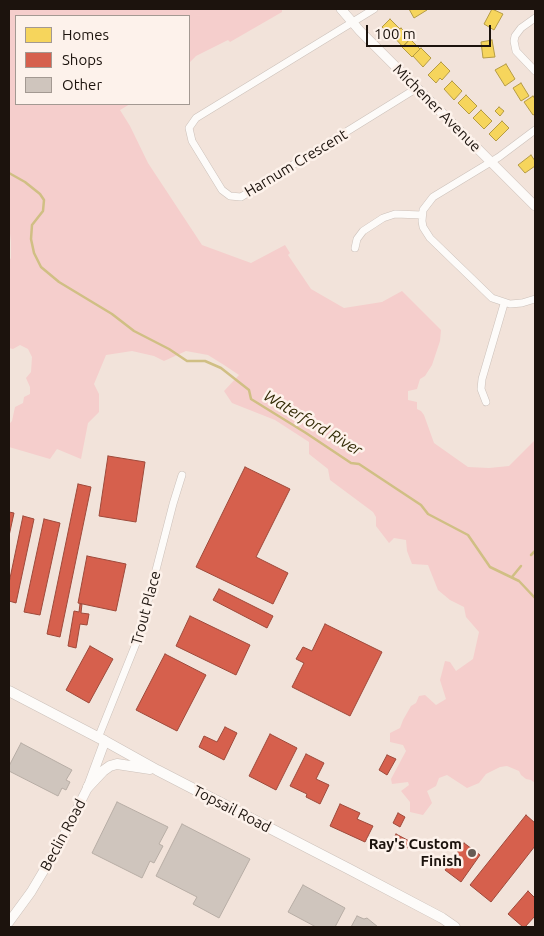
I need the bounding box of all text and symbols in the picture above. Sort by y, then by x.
legend [15,15,190,105]
scale bar [369,15,494,47]
text: 100 m [374,25,416,42]
text: Homes [62,26,109,43]
text: Shops [62,51,103,68]
street label: Michener Avenue [389,60,485,156]
text: Other [62,76,102,93]
street label: Harnum Crescent [241,125,351,201]
water label: Waterford River [260,386,366,460]
street label: Trout Place [127,569,165,647]
street label: Topsail Road [190,782,274,836]
street label: Beclin Road [37,796,89,874]
place label: Ray's Custom Finish [369,835,462,870]
marker: Ray's Custom Finish [466,847,478,859]

